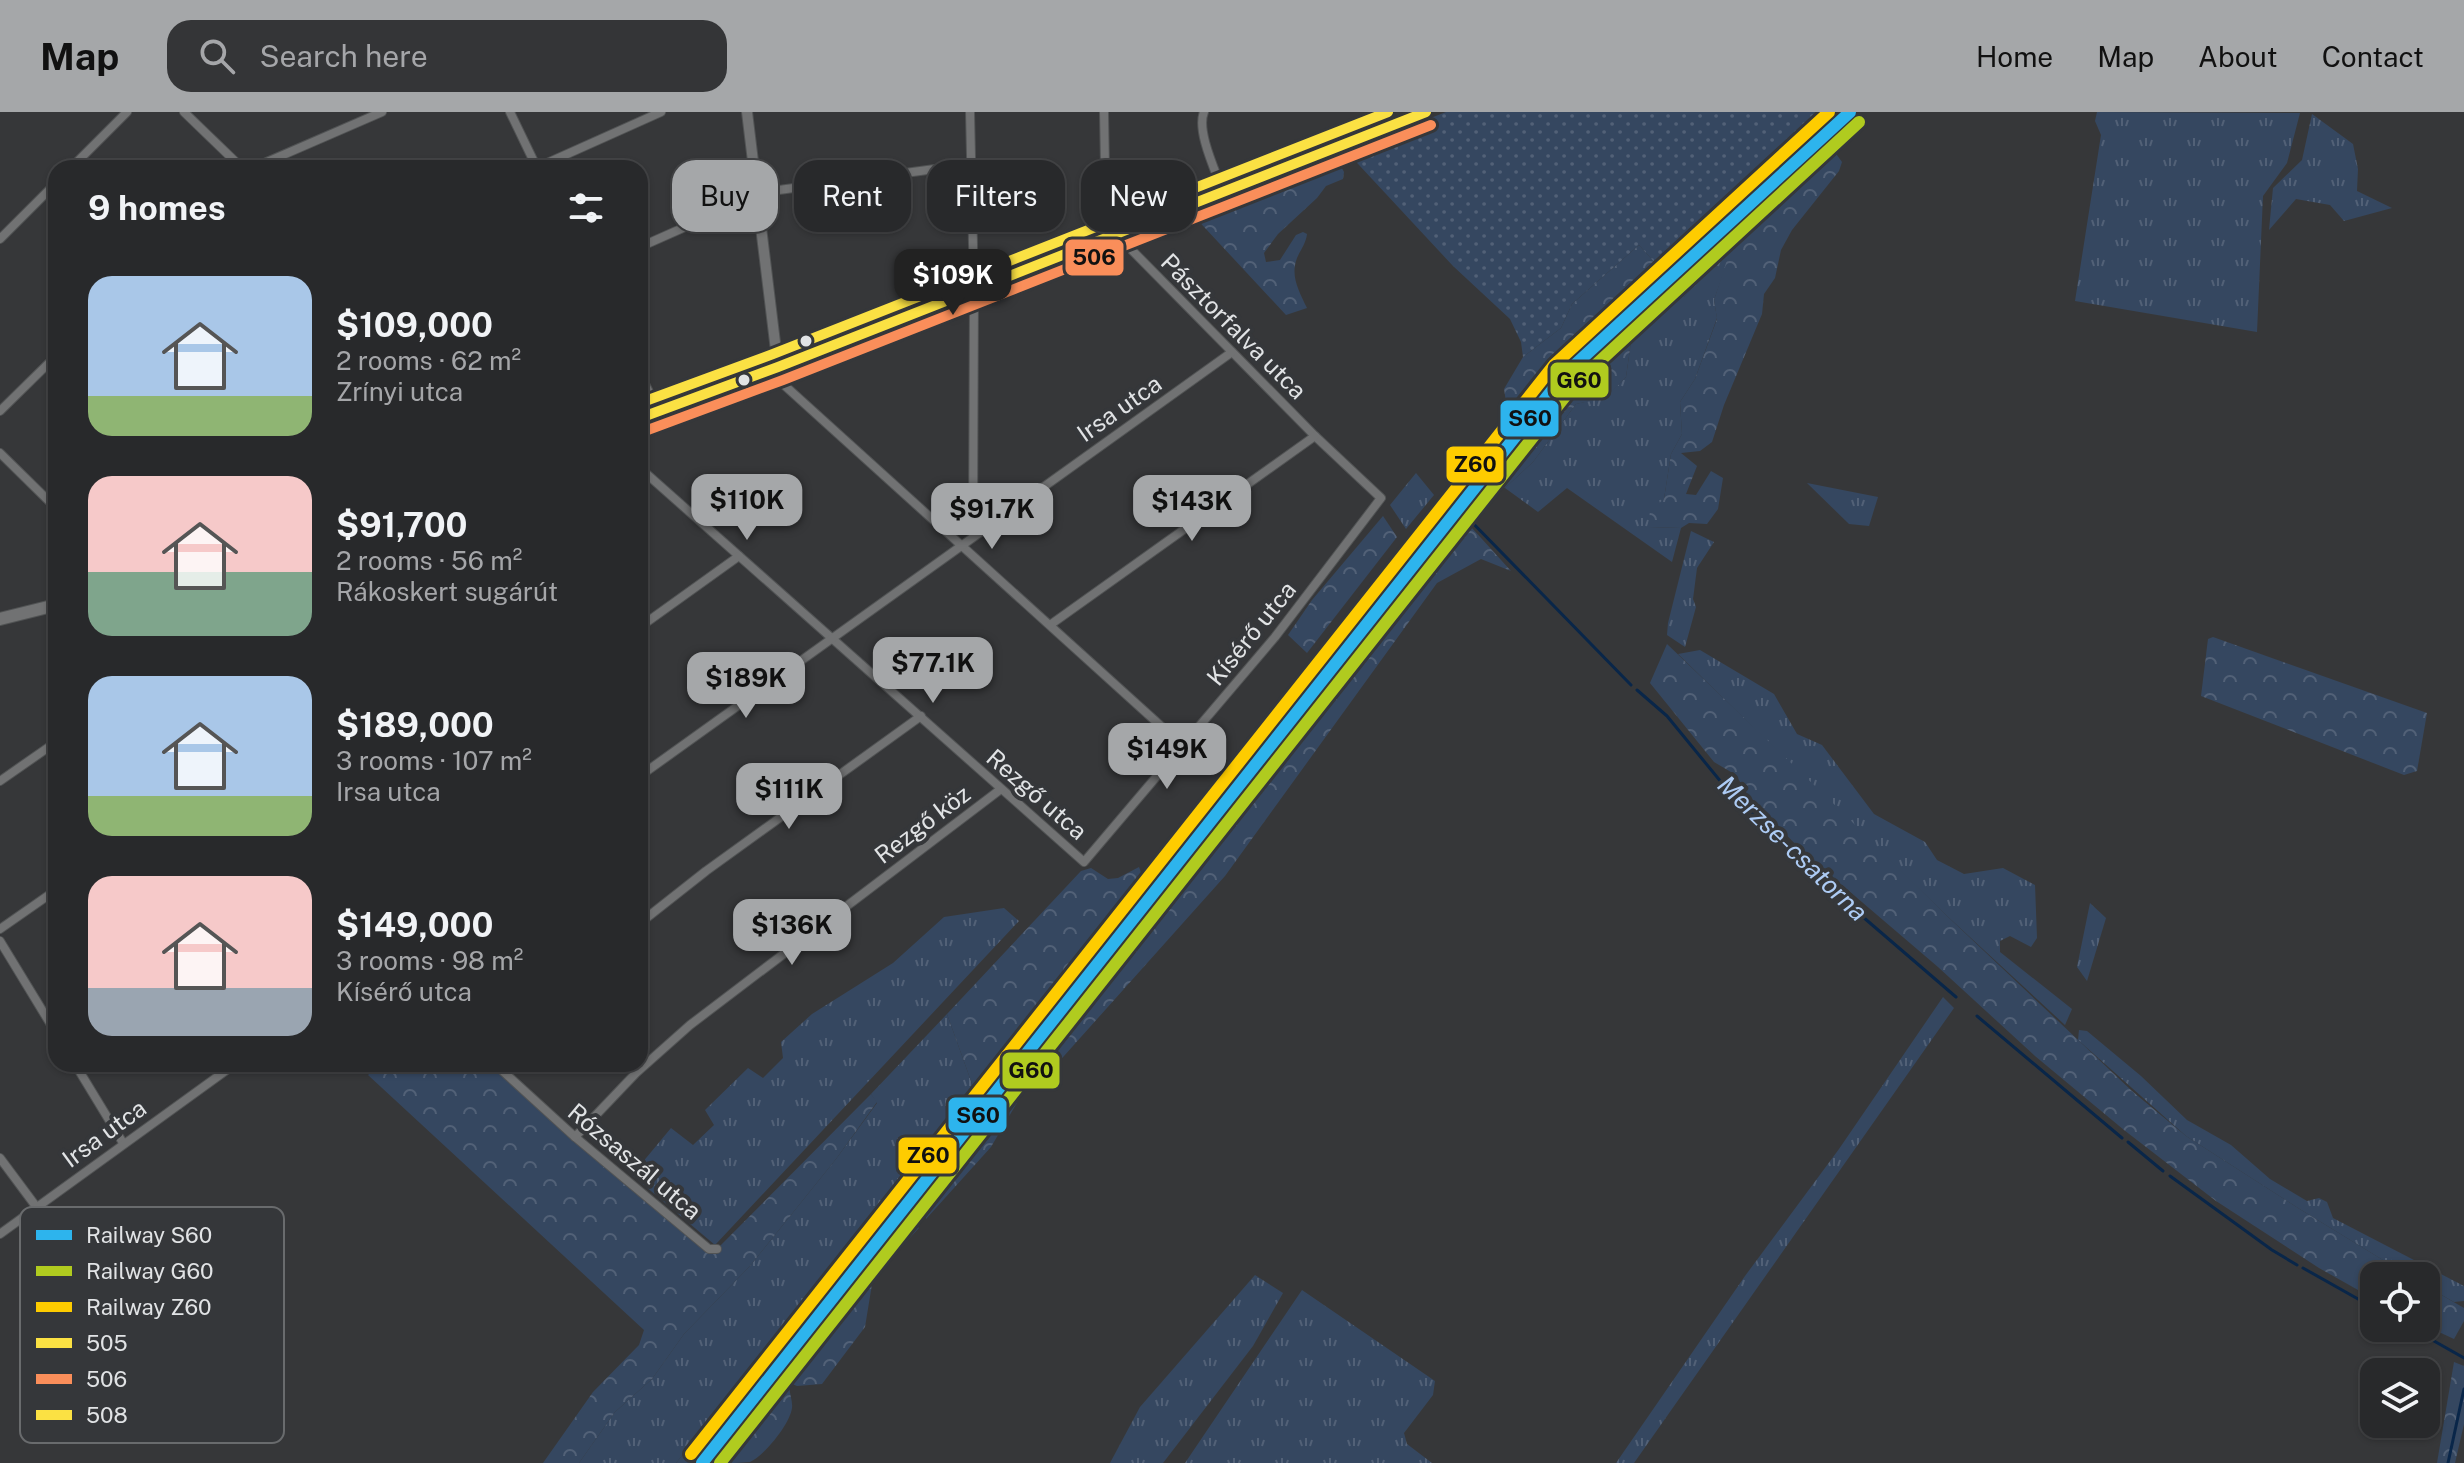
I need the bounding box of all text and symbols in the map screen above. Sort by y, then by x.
search box [167,20,727,92]
text: Map [40,34,119,79]
icon: search [195,34,239,78]
text: Search here [259,38,428,74]
text: Home [1976,40,2053,73]
text: Map [2097,40,2154,73]
text: About [2198,40,2278,73]
text: Contact [2322,40,2424,73]
chip: Buy [672,160,778,232]
chip: Rent [794,160,911,232]
chip: Filters [927,160,1065,232]
chip: New [1081,160,1196,232]
icon: filters [564,186,608,230]
text: 9 homes [88,188,226,228]
line badge: 506 [1064,238,1125,277]
text: 506 [1072,244,1116,270]
street label: Pásztorfalva utca [1156,248,1312,404]
pin: $109K [897,249,1009,317]
text: $109K [912,259,994,290]
text: $109,000 [336,305,493,345]
icon: home [152,308,248,404]
unlabelled marker [798,333,814,349]
text: 2 rooms · 62 m² [336,345,521,376]
line badge: G60 [1549,361,1610,399]
text: G60 [1556,367,1602,393]
street label: Irsa utca [1071,369,1167,447]
unlabelled marker [736,372,752,388]
text: Zrínyi utca [336,376,463,407]
line badge: S60 [1499,399,1560,438]
text: S60 [1508,405,1552,431]
line badge: Z60 [1445,445,1505,484]
text: Z60 [1453,451,1497,477]
pin: $110K [691,474,803,542]
pin: $143K [1136,475,1248,543]
pin: $91.7K [927,483,1057,551]
text: $110K [709,484,785,515]
text: $143K [1151,485,1233,516]
text: $91.7K [949,493,1035,524]
text: $91,700 [336,505,467,545]
icon: home [152,508,248,604]
text: 2 rooms · 56 m² [336,545,522,576]
street label: Kísérő utca [1201,575,1301,691]
text: Rákoskert sugárút [336,576,558,607]
pin: $77.1K [868,637,998,705]
text: $77.1K [891,647,975,678]
pin: $189K [690,652,802,720]
text: $189K [705,662,787,693]
text: $189,000 [336,705,494,745]
icon: home [152,708,248,804]
pin: $149K [1111,723,1223,791]
text: $149K [1126,733,1208,764]
street label: Rezgő utca [981,743,1093,845]
text: 3 rooms · 107 m² [336,745,532,776]
pin: $111K [733,763,845,831]
water label: Merzse-csatorna [1712,769,1874,927]
text: $111K [754,773,824,804]
text: Irsa utca [336,776,441,807]
street label: Rezgő köz [869,779,975,869]
pin: $136K [736,899,848,967]
text: $149,000 [336,905,493,945]
icon: home [152,908,248,1004]
text: $136K [751,909,833,940]
text: 3 rooms · 98 m² [336,945,523,976]
text: Kísérő utca [336,976,472,1007]
line badge: G60 [1001,1051,1061,1090]
text: G60 [1008,1057,1054,1083]
street label: Irsa utca [57,1093,151,1173]
line badge: S60 [947,1096,1008,1134]
street label: Rózsaszál utca [563,1097,707,1225]
text: S60 [956,1102,1000,1128]
line badge: Z60 [897,1136,958,1175]
text: Z60 [906,1142,950,1168]
legend [20,1207,284,1443]
text: Railway S60 [86,1222,212,1248]
text: Railway G60 [86,1258,214,1284]
map controls [2360,1262,2440,1438]
button: locate [2360,1262,2440,1342]
text: Railway Z60 [86,1294,211,1320]
text: 505 [86,1330,128,1356]
button: layers [2360,1358,2440,1438]
text: 506 [86,1366,127,1392]
text: 508 [86,1402,128,1428]

